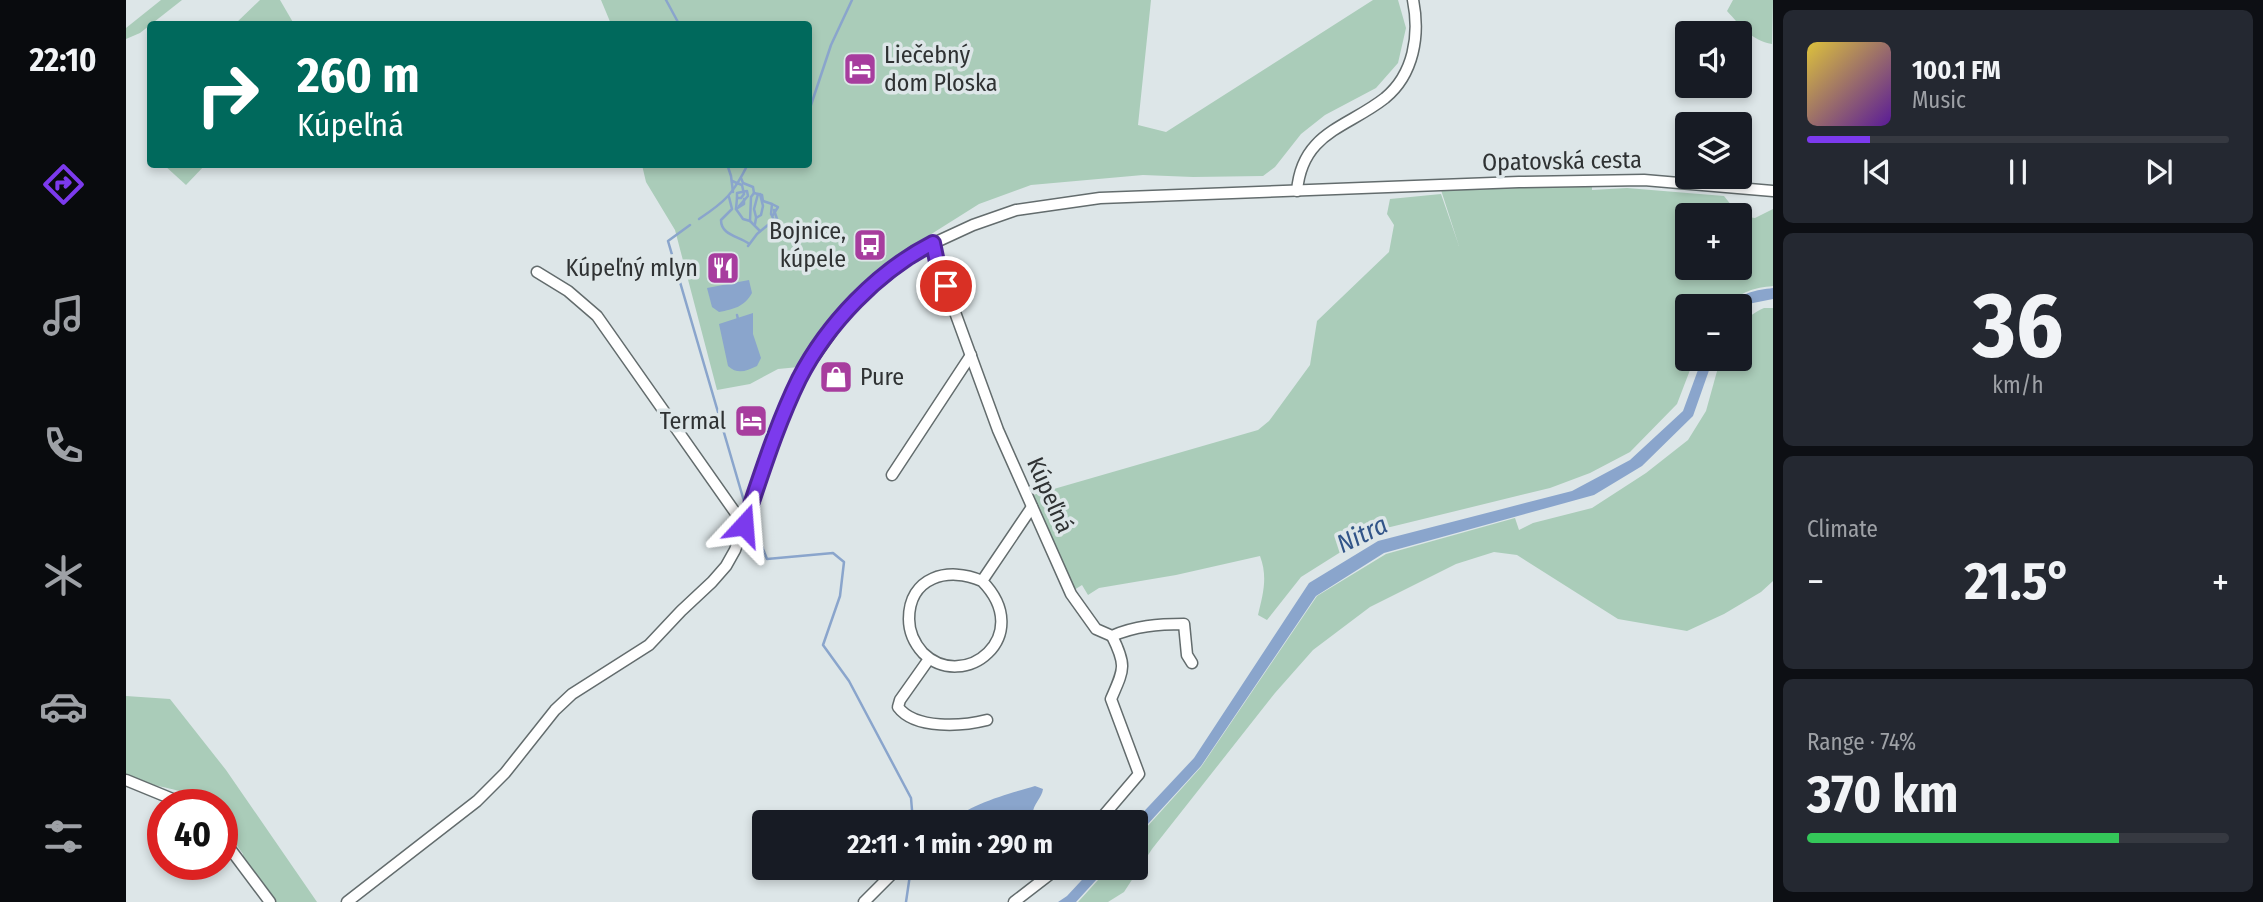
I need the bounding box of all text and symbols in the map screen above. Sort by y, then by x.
map controls [1675,21,1752,371]
button: sound [1675,21,1752,98]
text: 22:10 [30,41,96,79]
place label: Liečebný dom Ploska [884,41,998,97]
text: 260 m [297,46,420,105]
icon: right [182,49,273,140]
hotel icon: Liečebný dom Ploska [841,50,879,88]
text: 100.1 FM [1912,55,2001,86]
text: Music [1912,86,1966,114]
text: Kúpeľná [297,106,404,144]
button: layers [1675,112,1752,189]
street label: Opatovská cesta [1482,146,1642,176]
icon: previous [1858,153,1896,191]
icon: pause [1999,153,2037,191]
icon: next [2140,153,2178,191]
icon: directions [39,160,88,209]
button: + [1675,203,1752,280]
place label: Bojnice, kúpele [769,217,846,273]
bus stop icon: Bojnice, kúpele [851,226,889,264]
restaurant icon: Kúpeľný mlyn [704,249,742,287]
place label: Kúpeľný mlyn [566,254,698,282]
pin [916,256,976,316]
icon: arrive [927,267,965,305]
text: 36 [1973,271,2063,380]
icon: music [39,291,88,340]
button: − [1675,294,1752,371]
shop icon: Pure [817,358,855,396]
place label: Pure [860,363,904,391]
text: km/h [1992,371,2044,399]
hotel icon: Termal [732,402,770,440]
place label: Termal [660,407,726,435]
icon: phone [39,421,88,470]
street label: Kúpeľná [1021,453,1079,537]
position arrow [707,488,781,562]
water label: Nitra [1332,509,1393,560]
text: Climate [1807,515,1878,543]
text: 21.5° [1964,550,2071,613]
icon: climate [39,551,88,600]
text: − [1807,559,1824,605]
text: + [2212,559,2229,605]
icon: car [39,682,88,731]
text: Range · 74% [1807,728,1916,756]
text: 370 km [1807,763,1958,826]
speed limit sign: 40 [147,789,238,880]
icon: filters [39,812,88,861]
text: 22:11 · 1 min · 290 m [847,829,1053,860]

